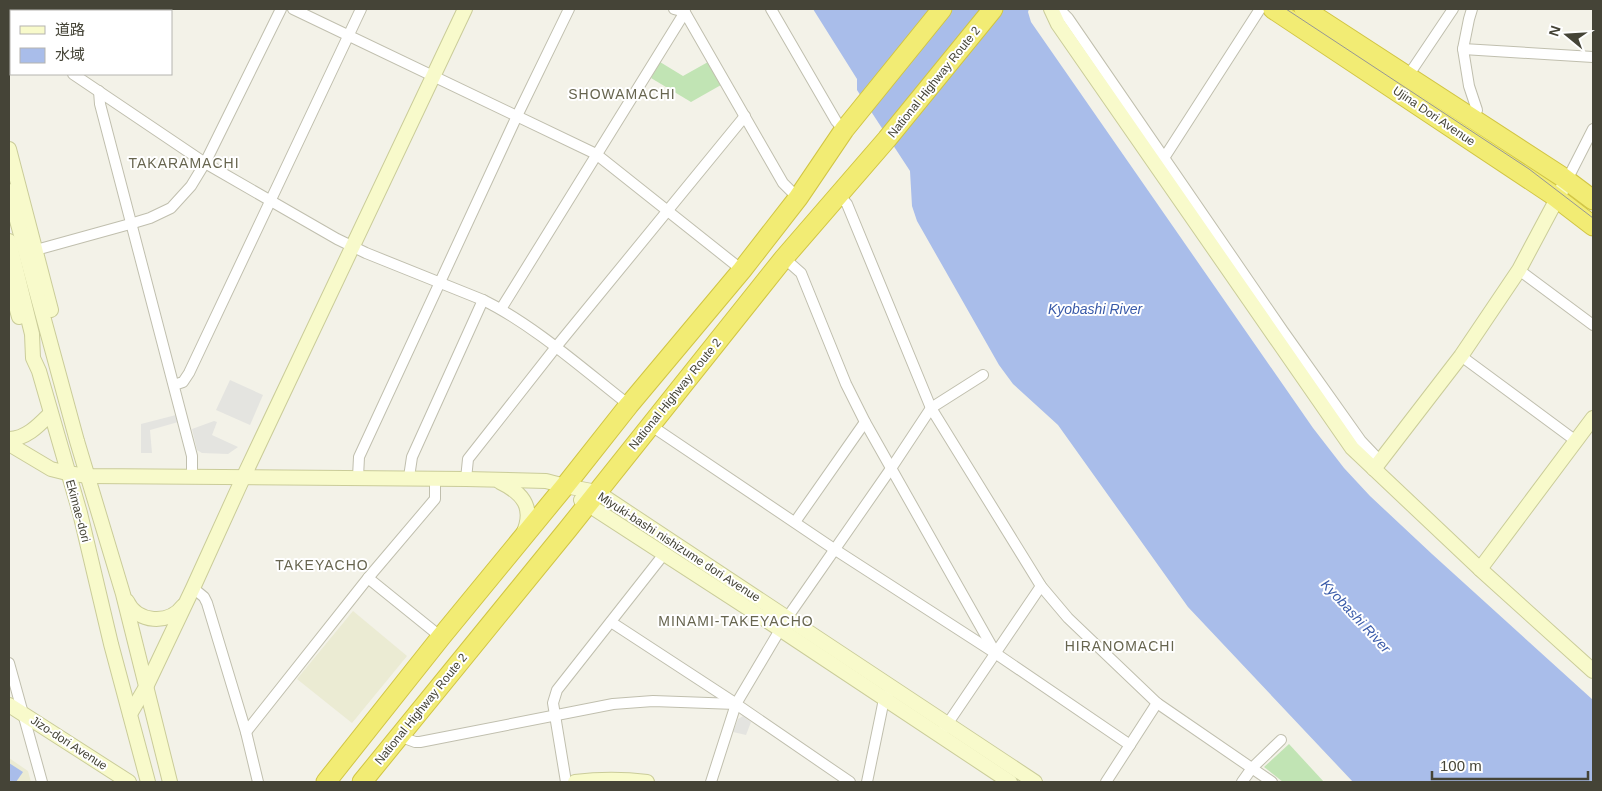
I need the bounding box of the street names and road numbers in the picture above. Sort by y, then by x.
street label: National Highway Route 2 [885,23,983,140]
street label: Ujina Dori Avenue [1390,83,1478,149]
street label: National Highway Route 2 [626,335,724,452]
street label: Ekimae-dori [63,478,93,544]
street label: Miyuki-bashi nishizume dori Avenue [595,489,763,605]
street label: National Highway Route 2 [372,650,470,767]
street label: Jizo-dori Avenue [28,713,110,773]

